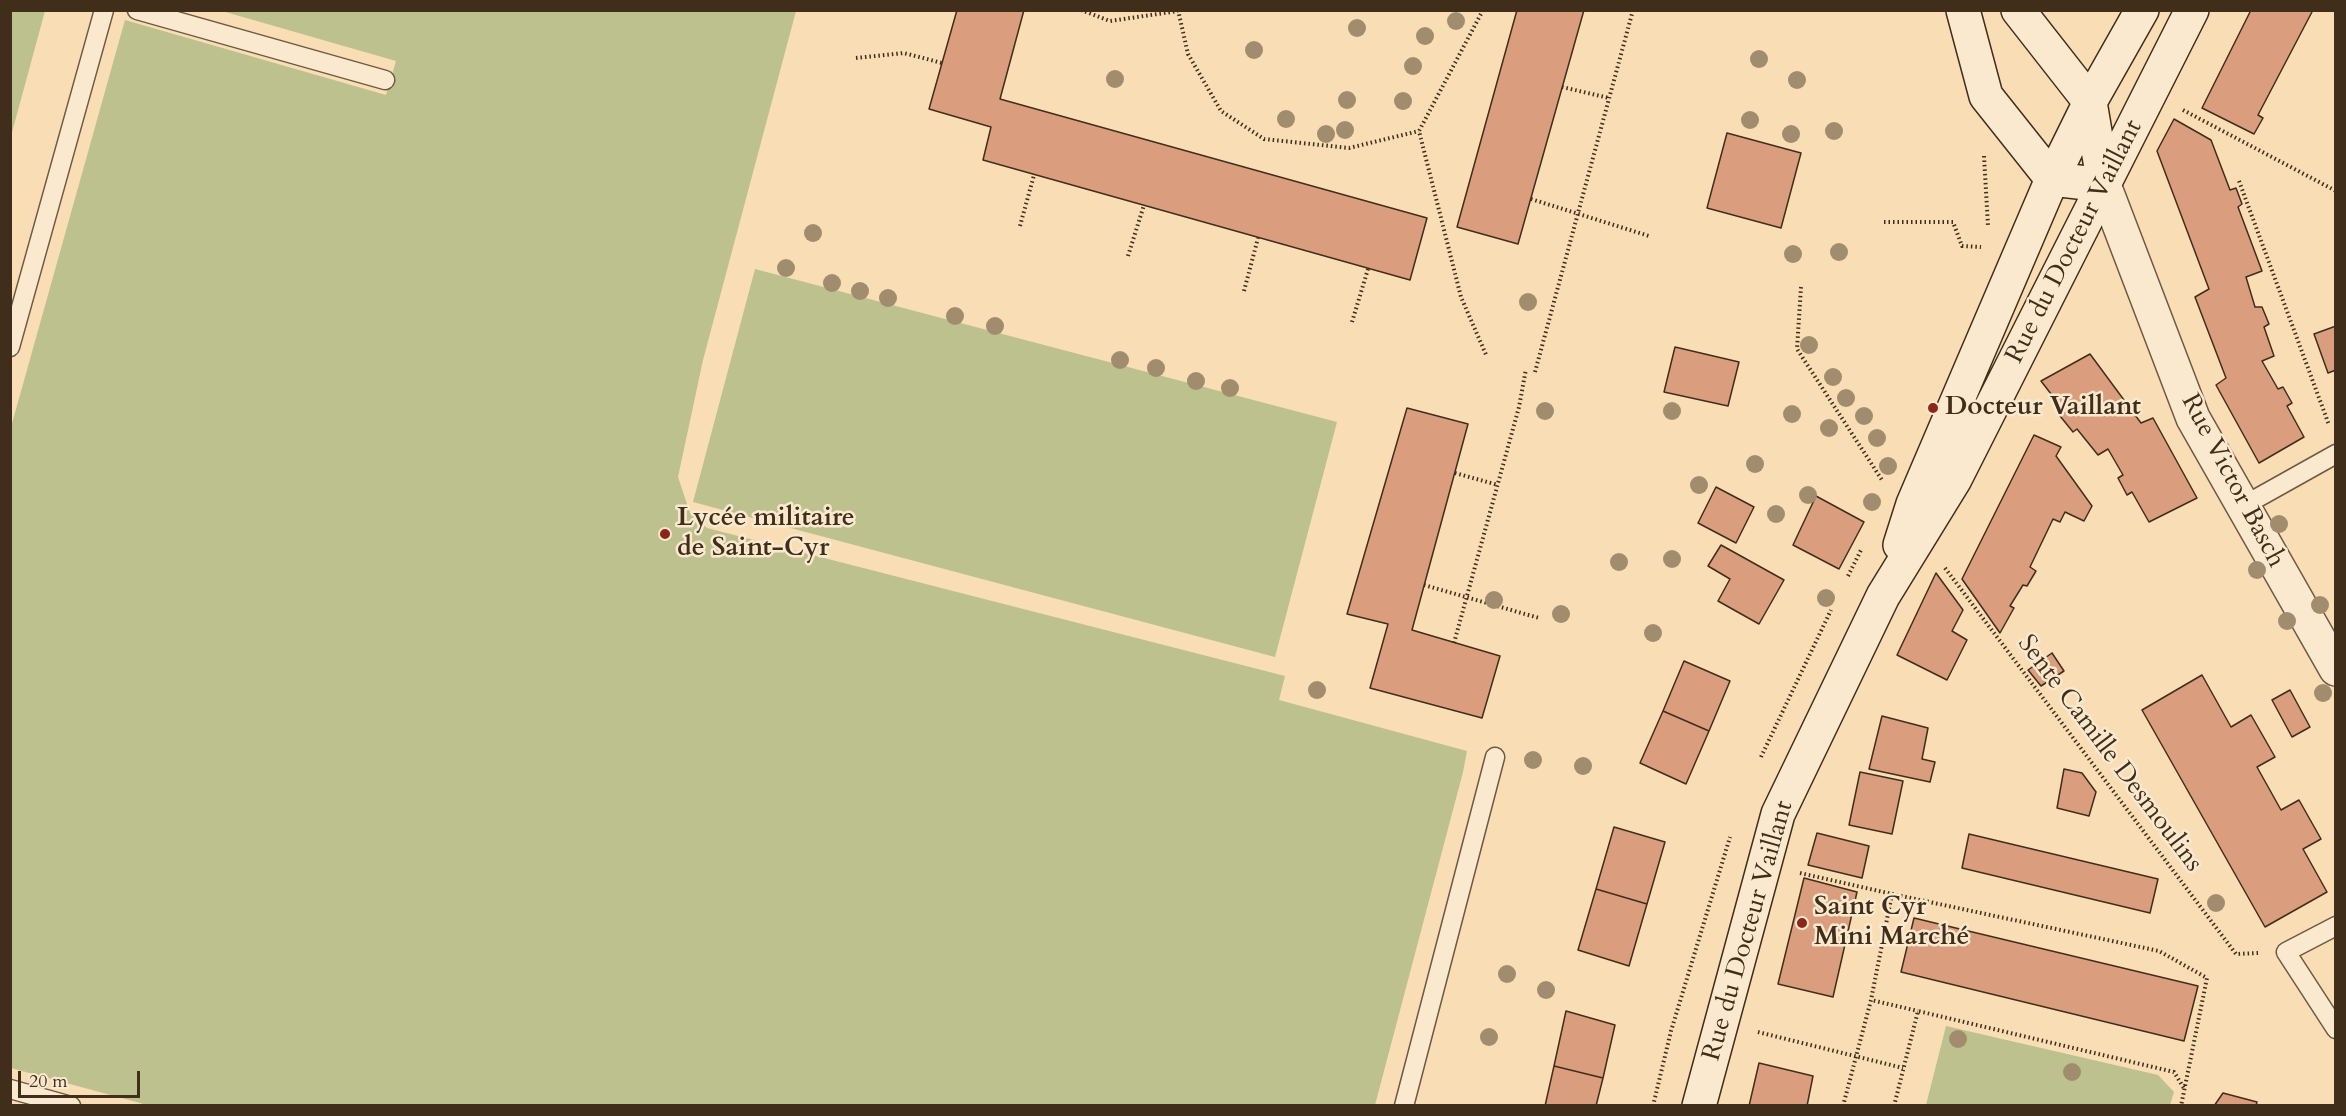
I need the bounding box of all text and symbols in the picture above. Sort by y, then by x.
street label: Rue du Docteur Vaillant [2000,115,2150,369]
street label: Rue Victor Basch [2173,389,2291,573]
place label: Docteur Vaillant [1945,392,2141,424]
marker: Docteur Vaillant [1926,401,1940,415]
place label: Lycée militaire de Saint-Cyr [677,503,855,564]
marker: Lycée militaire de Saint-Cyr [658,527,672,541]
street label: Sente Camille Desmoulins [2010,629,2208,879]
street label: Rue du Docteur Vaillant [1697,797,1801,1065]
place label: Saint Cyr Mini Marché [1814,892,1969,954]
marker: Saint Cyr Mini Marché [1795,916,1809,930]
scale bar [21,1059,142,1097]
text: 20 m [29,1069,68,1094]

